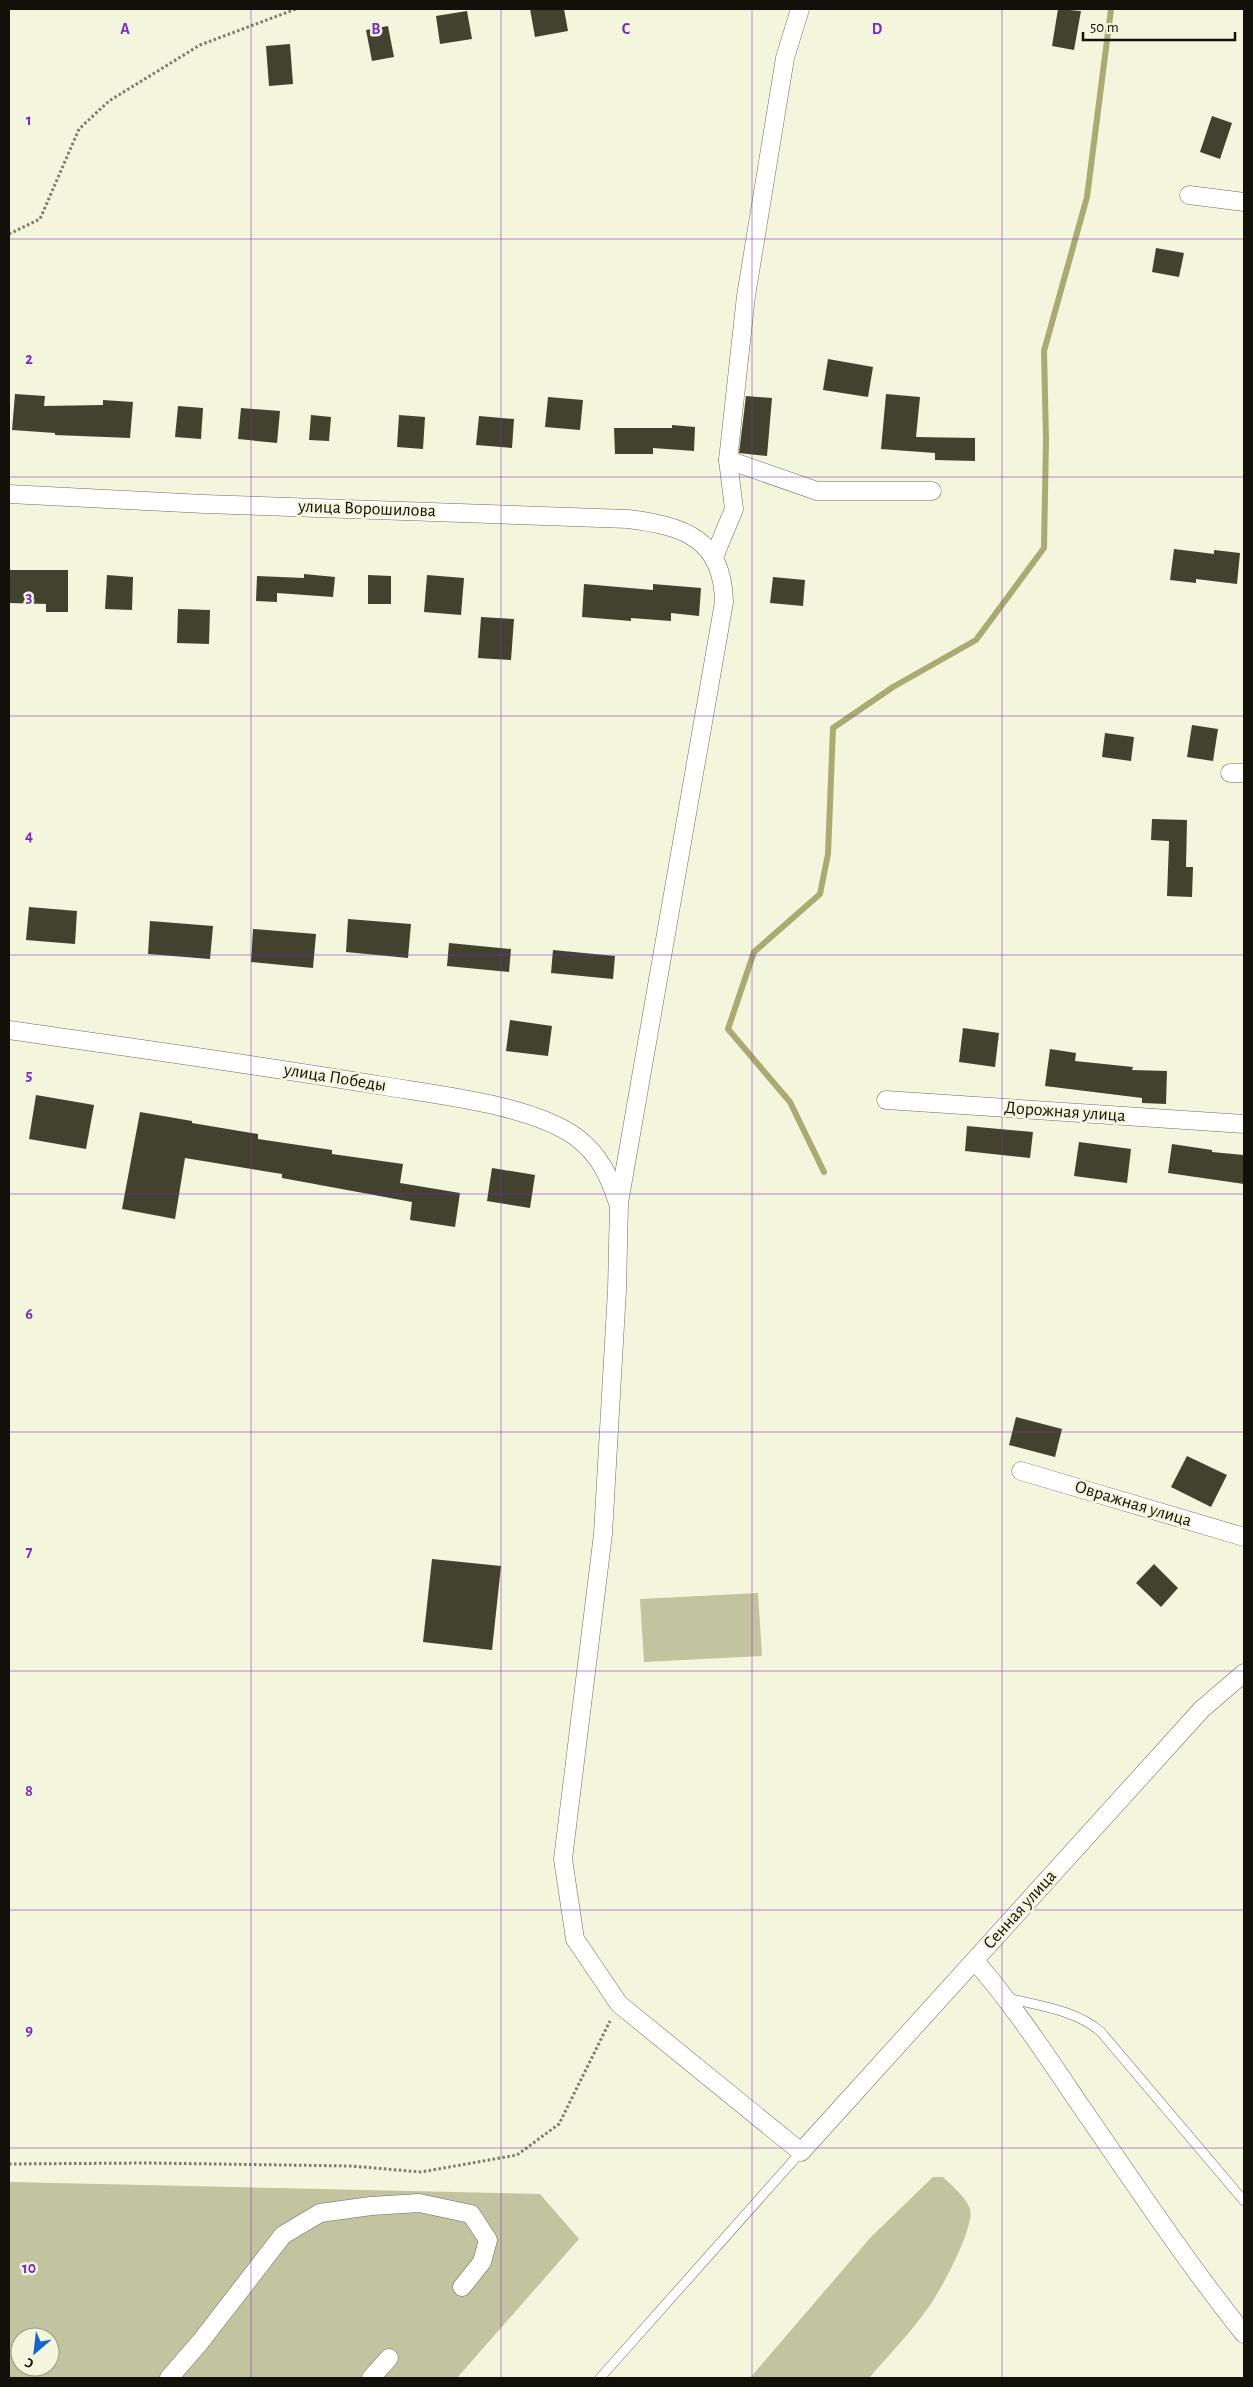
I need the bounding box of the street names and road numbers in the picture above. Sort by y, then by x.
street label: улица Ворошилова [297,498,436,520]
street label: улица Победы [282,1060,388,1095]
street label: Дорожная улица [1004,1099,1126,1125]
street label: Овражная улица [1072,1478,1194,1530]
street label: Сенная улица [980,1867,1060,1953]

